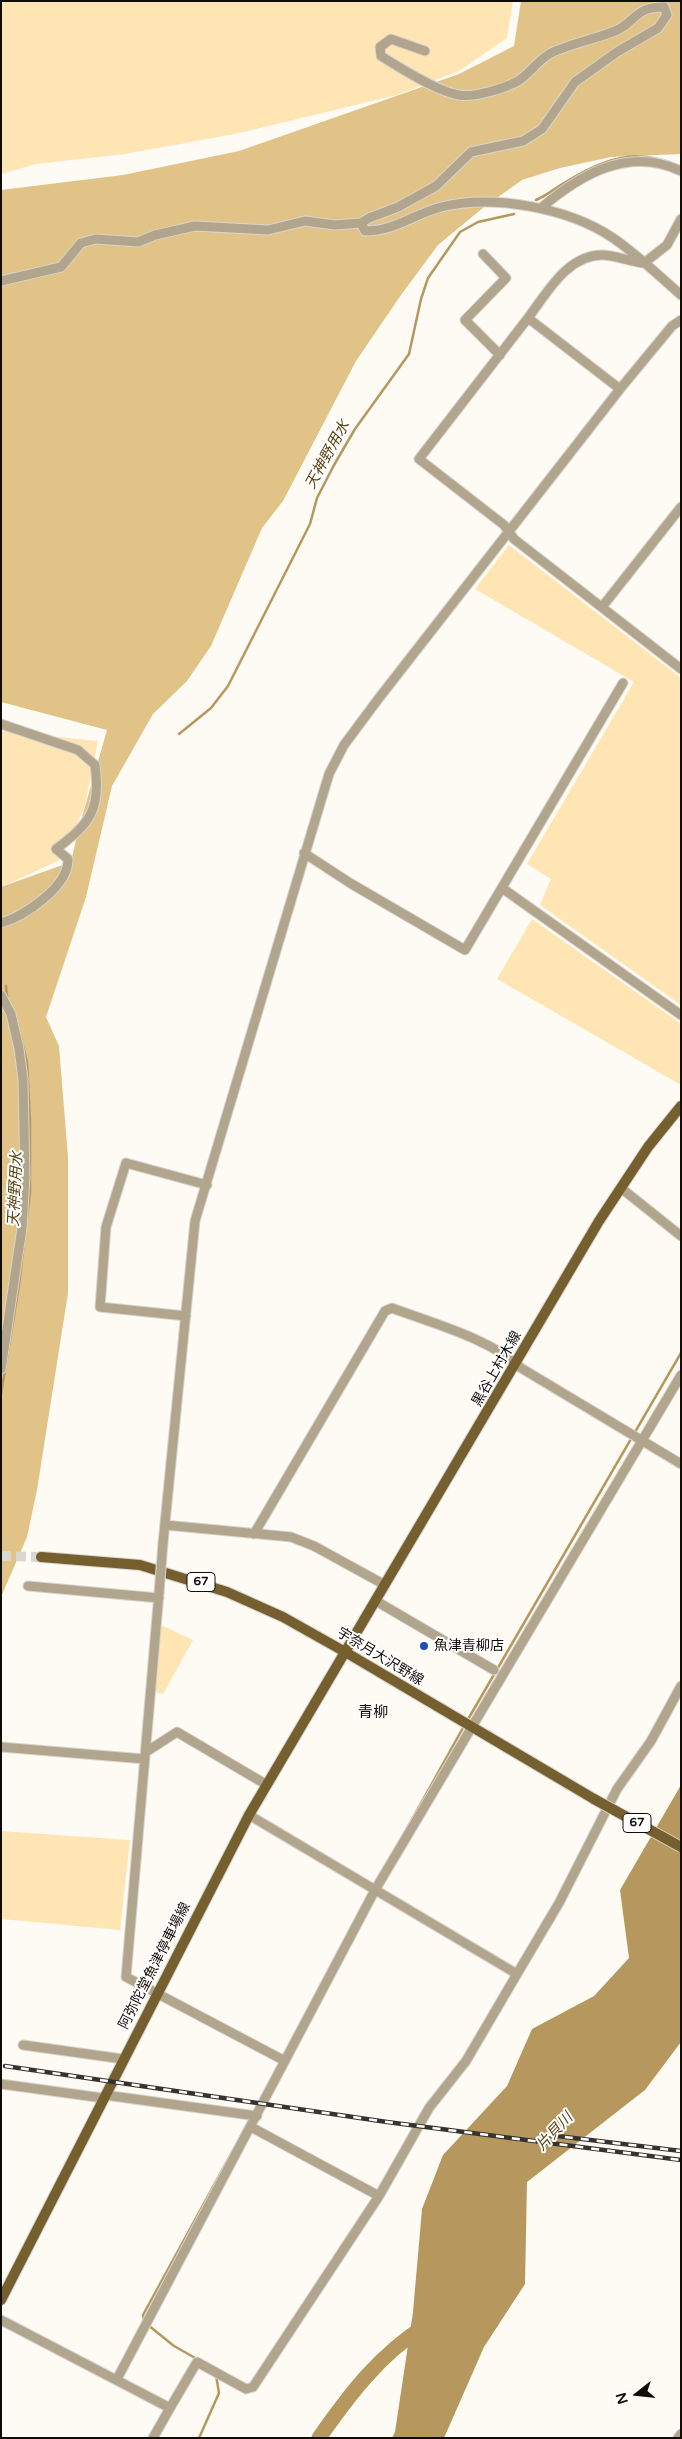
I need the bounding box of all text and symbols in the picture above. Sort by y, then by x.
water label: 天神野用水 [302,418,354,492]
water label: 天神野用水 [5,1151,27,1227]
street label: 黒谷上村木線 [469,1328,525,1410]
road number: 67 [187,1572,215,1591]
street label: 宇奈月大沢野線 [334,1625,426,1689]
place label: 魚津青柳店 [434,1638,504,1654]
marker: 魚津青柳店 [418,1640,430,1652]
district label: 青柳 [358,1704,388,1722]
road number: 67 [623,1814,651,1832]
street label: 阿弥陀堂魚津停車場線 [116,1900,194,2032]
water label: 片貝川 [533,2109,577,2155]
north arrow [612,2369,662,2419]
text: N [612,2391,632,2406]

